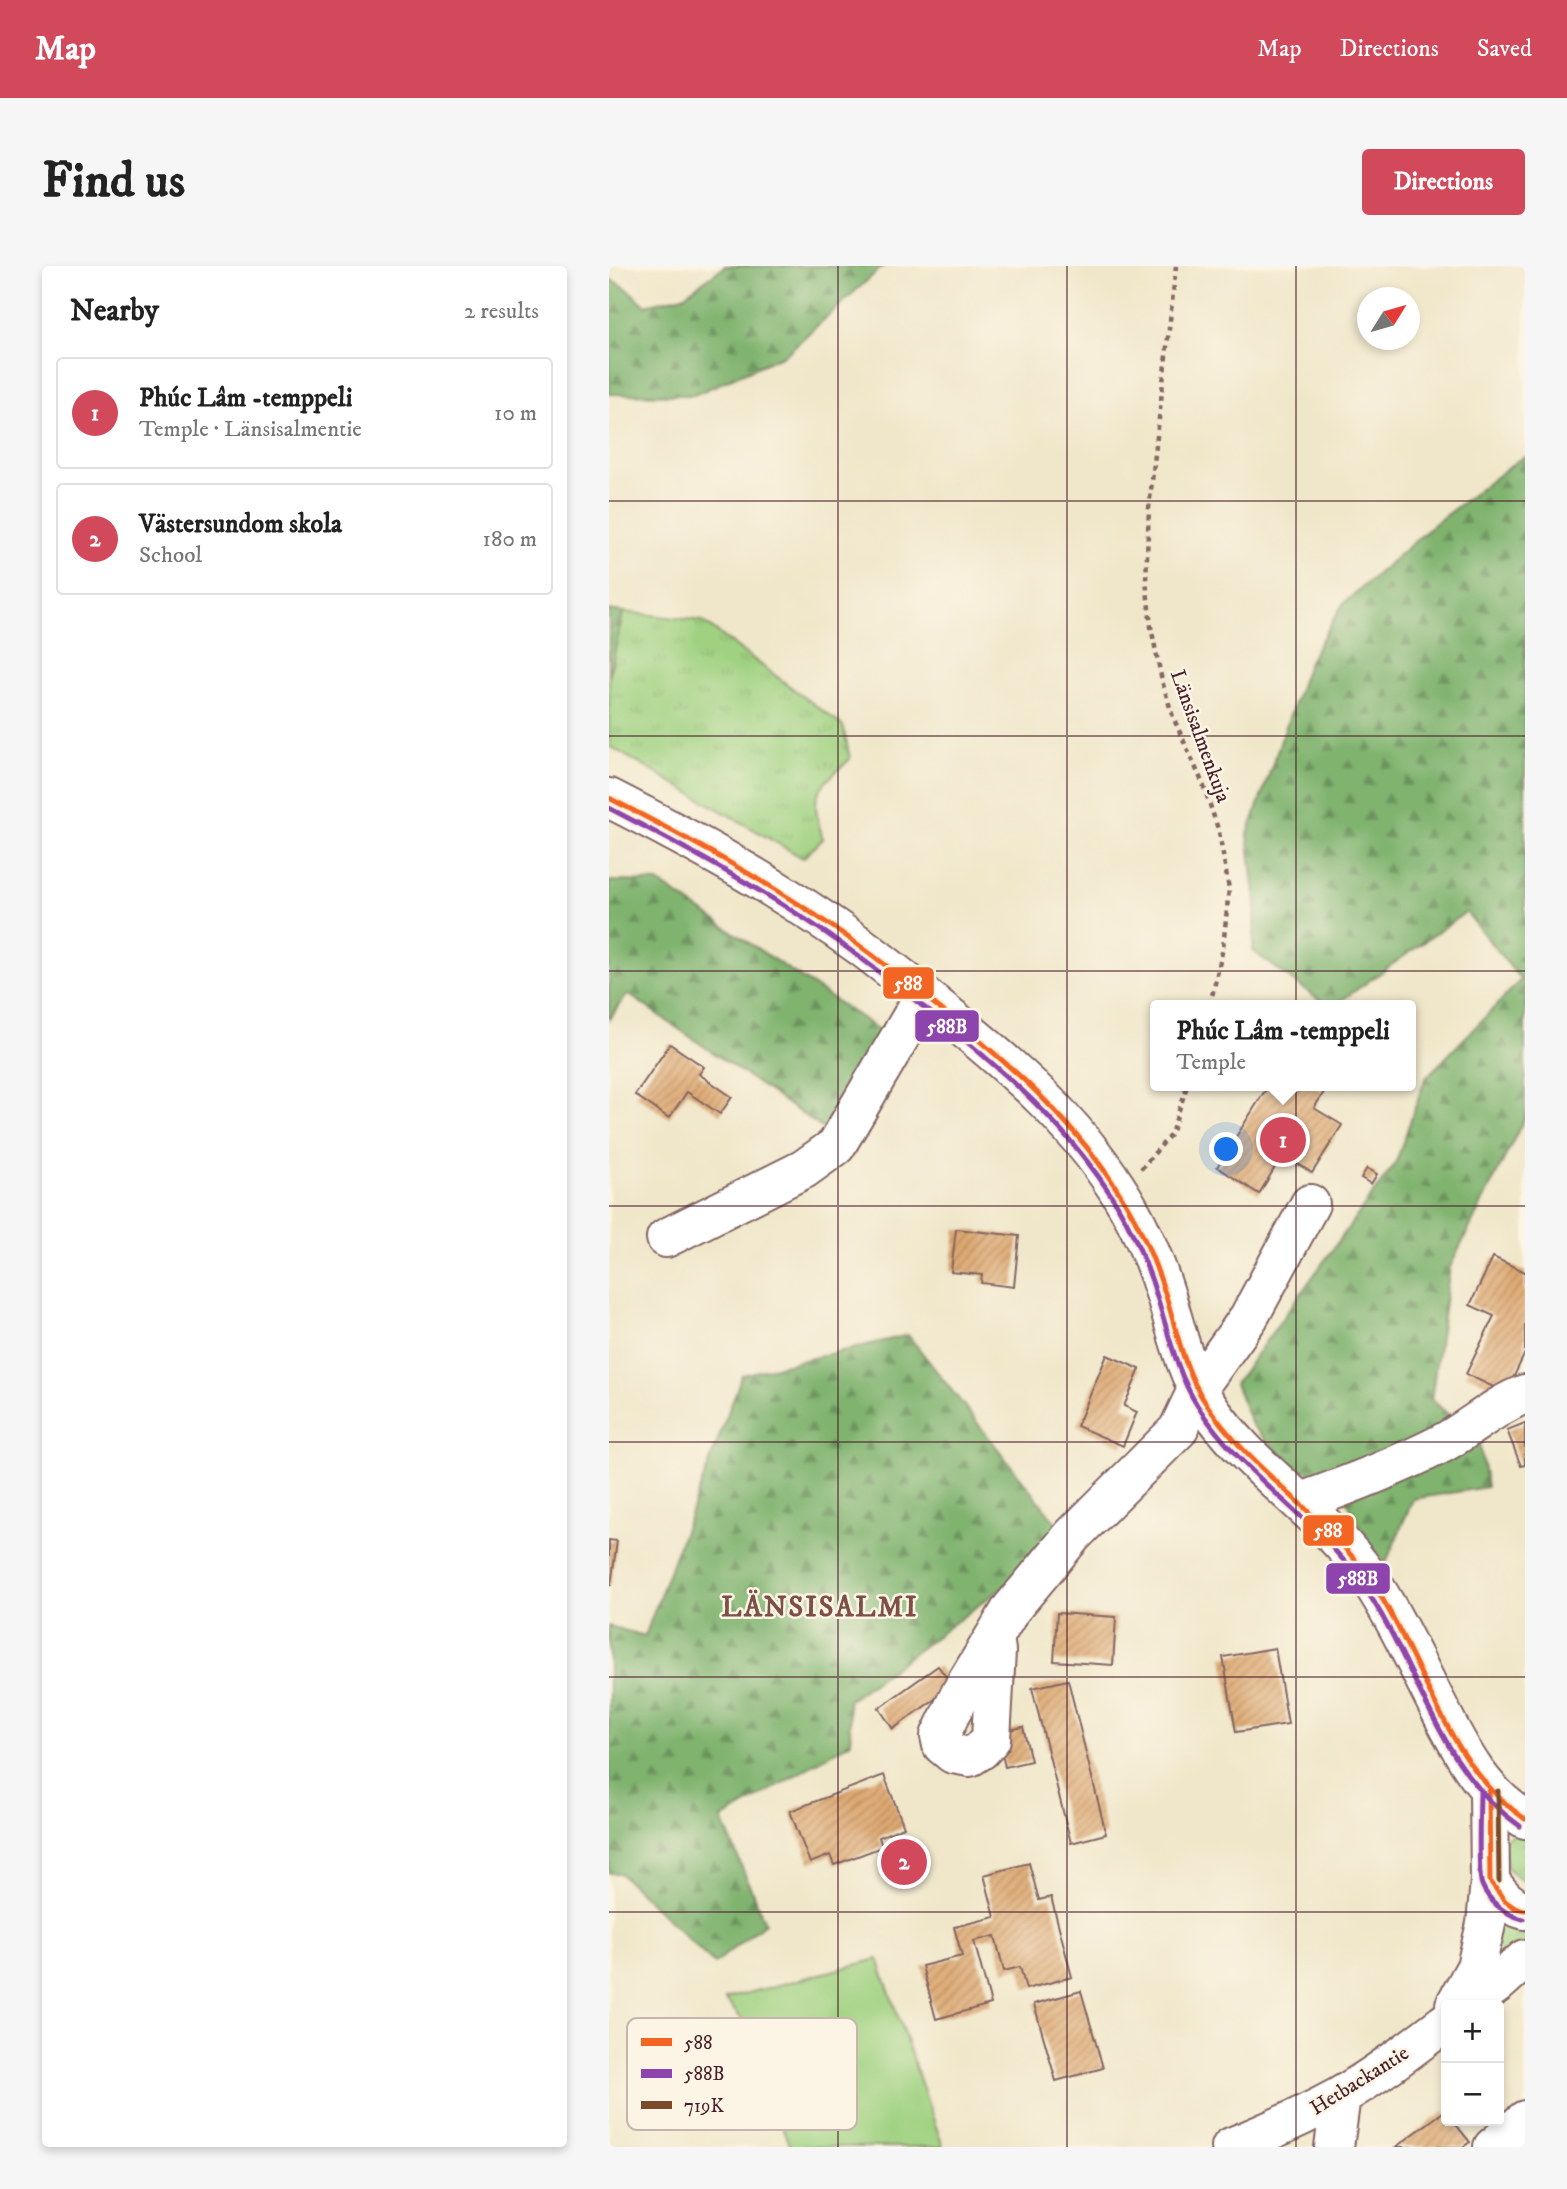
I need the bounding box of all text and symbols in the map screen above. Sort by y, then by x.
text: Map [35,29,96,70]
text: Map [1257,34,1302,64]
text: Directions [1340,34,1439,64]
text: Saved [1477,34,1532,64]
button: Directions [1362,149,1525,215]
text: Find us [42,151,185,213]
north arrow [1357,287,1420,350]
text: Nearby [70,293,159,330]
text: 2 results [464,297,539,326]
text: Phúc Lâm -temppeli [139,382,352,415]
text: 1 [91,399,99,428]
text: 10 m [494,399,537,428]
text: Temple · Länsisalmentie [139,415,362,444]
text: Västersundom skola [139,508,342,541]
text: 2 [89,525,101,554]
text: 180 m [482,525,537,554]
text: School [139,541,202,570]
street label: Länsisalmenkuja [1164,666,1236,806]
line badge: 588 [882,966,935,1000]
text: 588 [893,973,923,996]
popup [1150,1000,1416,1091]
line badge: 588B [914,1009,980,1043]
text: Phúc Lâm -temppeli [1176,1015,1390,1048]
text: 588B [926,1016,967,1039]
text: Temple [1176,1048,1246,1077]
pin: 1 [1260,1114,1306,1166]
your location [1209,1132,1243,1166]
line badge: 588 [1302,1514,1355,1547]
text: 588 [1313,1520,1343,1543]
line badge: 588B [1325,1562,1391,1595]
text: 588B [1337,1568,1378,1591]
district label: LÄNSISALMI [721,1589,919,1625]
pin: 2 [881,1836,927,1888]
map controls [1441,2000,1504,2126]
button: + [1441,2000,1504,2063]
legend [627,2018,857,2130]
text: 588 [684,2032,712,2055]
street label: Hetbackantie [1305,2040,1414,2121]
text: 588B [684,2063,724,2086]
button: − [1441,2063,1504,2126]
text: 719K [684,2095,724,2118]

